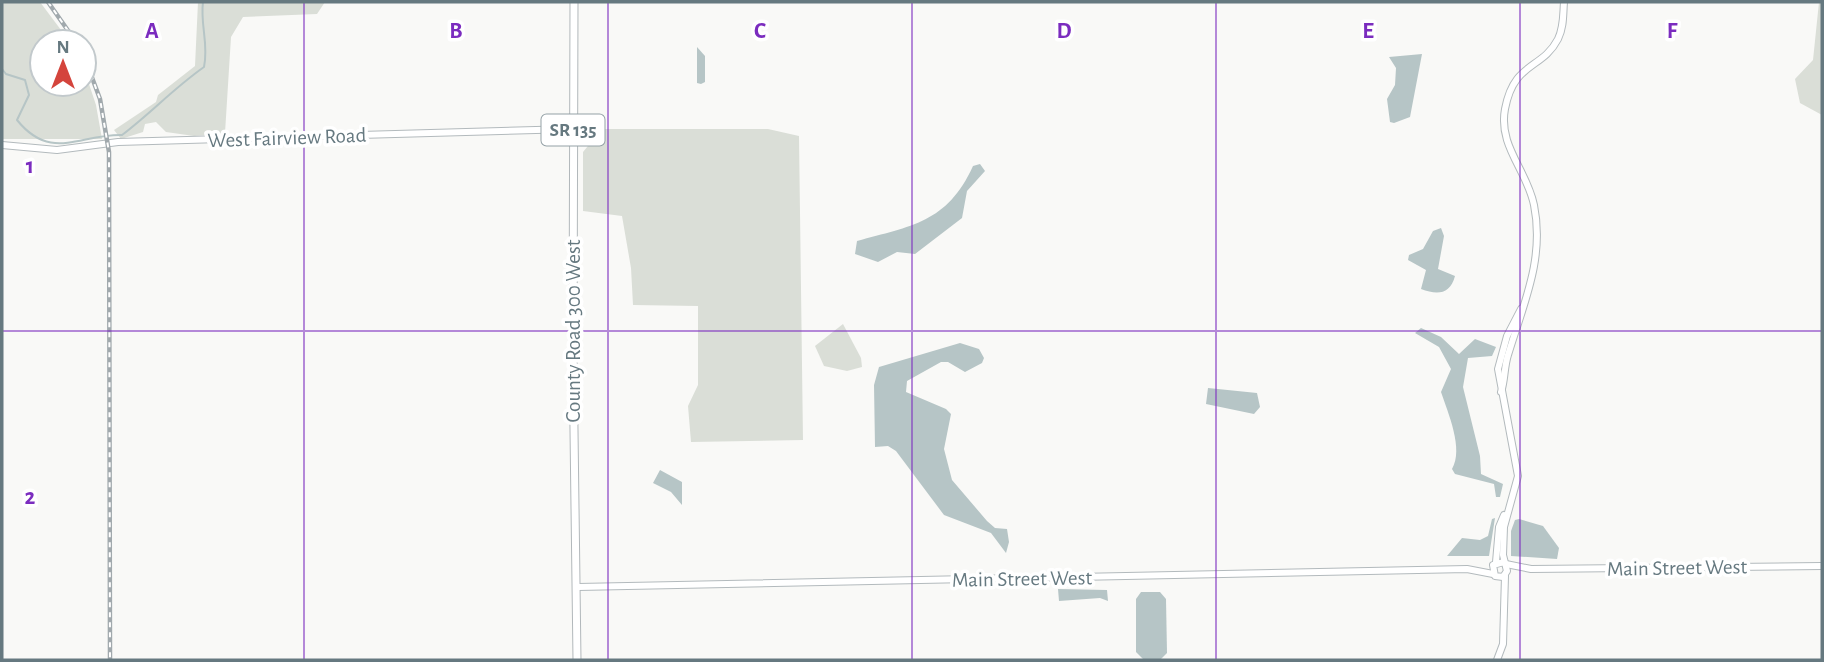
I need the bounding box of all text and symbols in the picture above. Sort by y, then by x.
text: A [145,20,159,43]
text: B [449,20,463,43]
text: C [754,20,766,43]
text: D [1056,20,1072,43]
text: E [1362,20,1374,43]
text: F [1667,20,1678,43]
north arrow [28,28,98,98]
text: N [56,38,70,57]
road number: SR 135 [542,114,604,146]
street label: West Fairview Road [207,125,367,151]
text: 1 [26,155,34,178]
street label: County Road 300 West [563,239,584,422]
text: 2 [25,486,36,509]
street label: Main Street West [1607,556,1748,580]
street label: Main Street West [952,567,1093,591]

